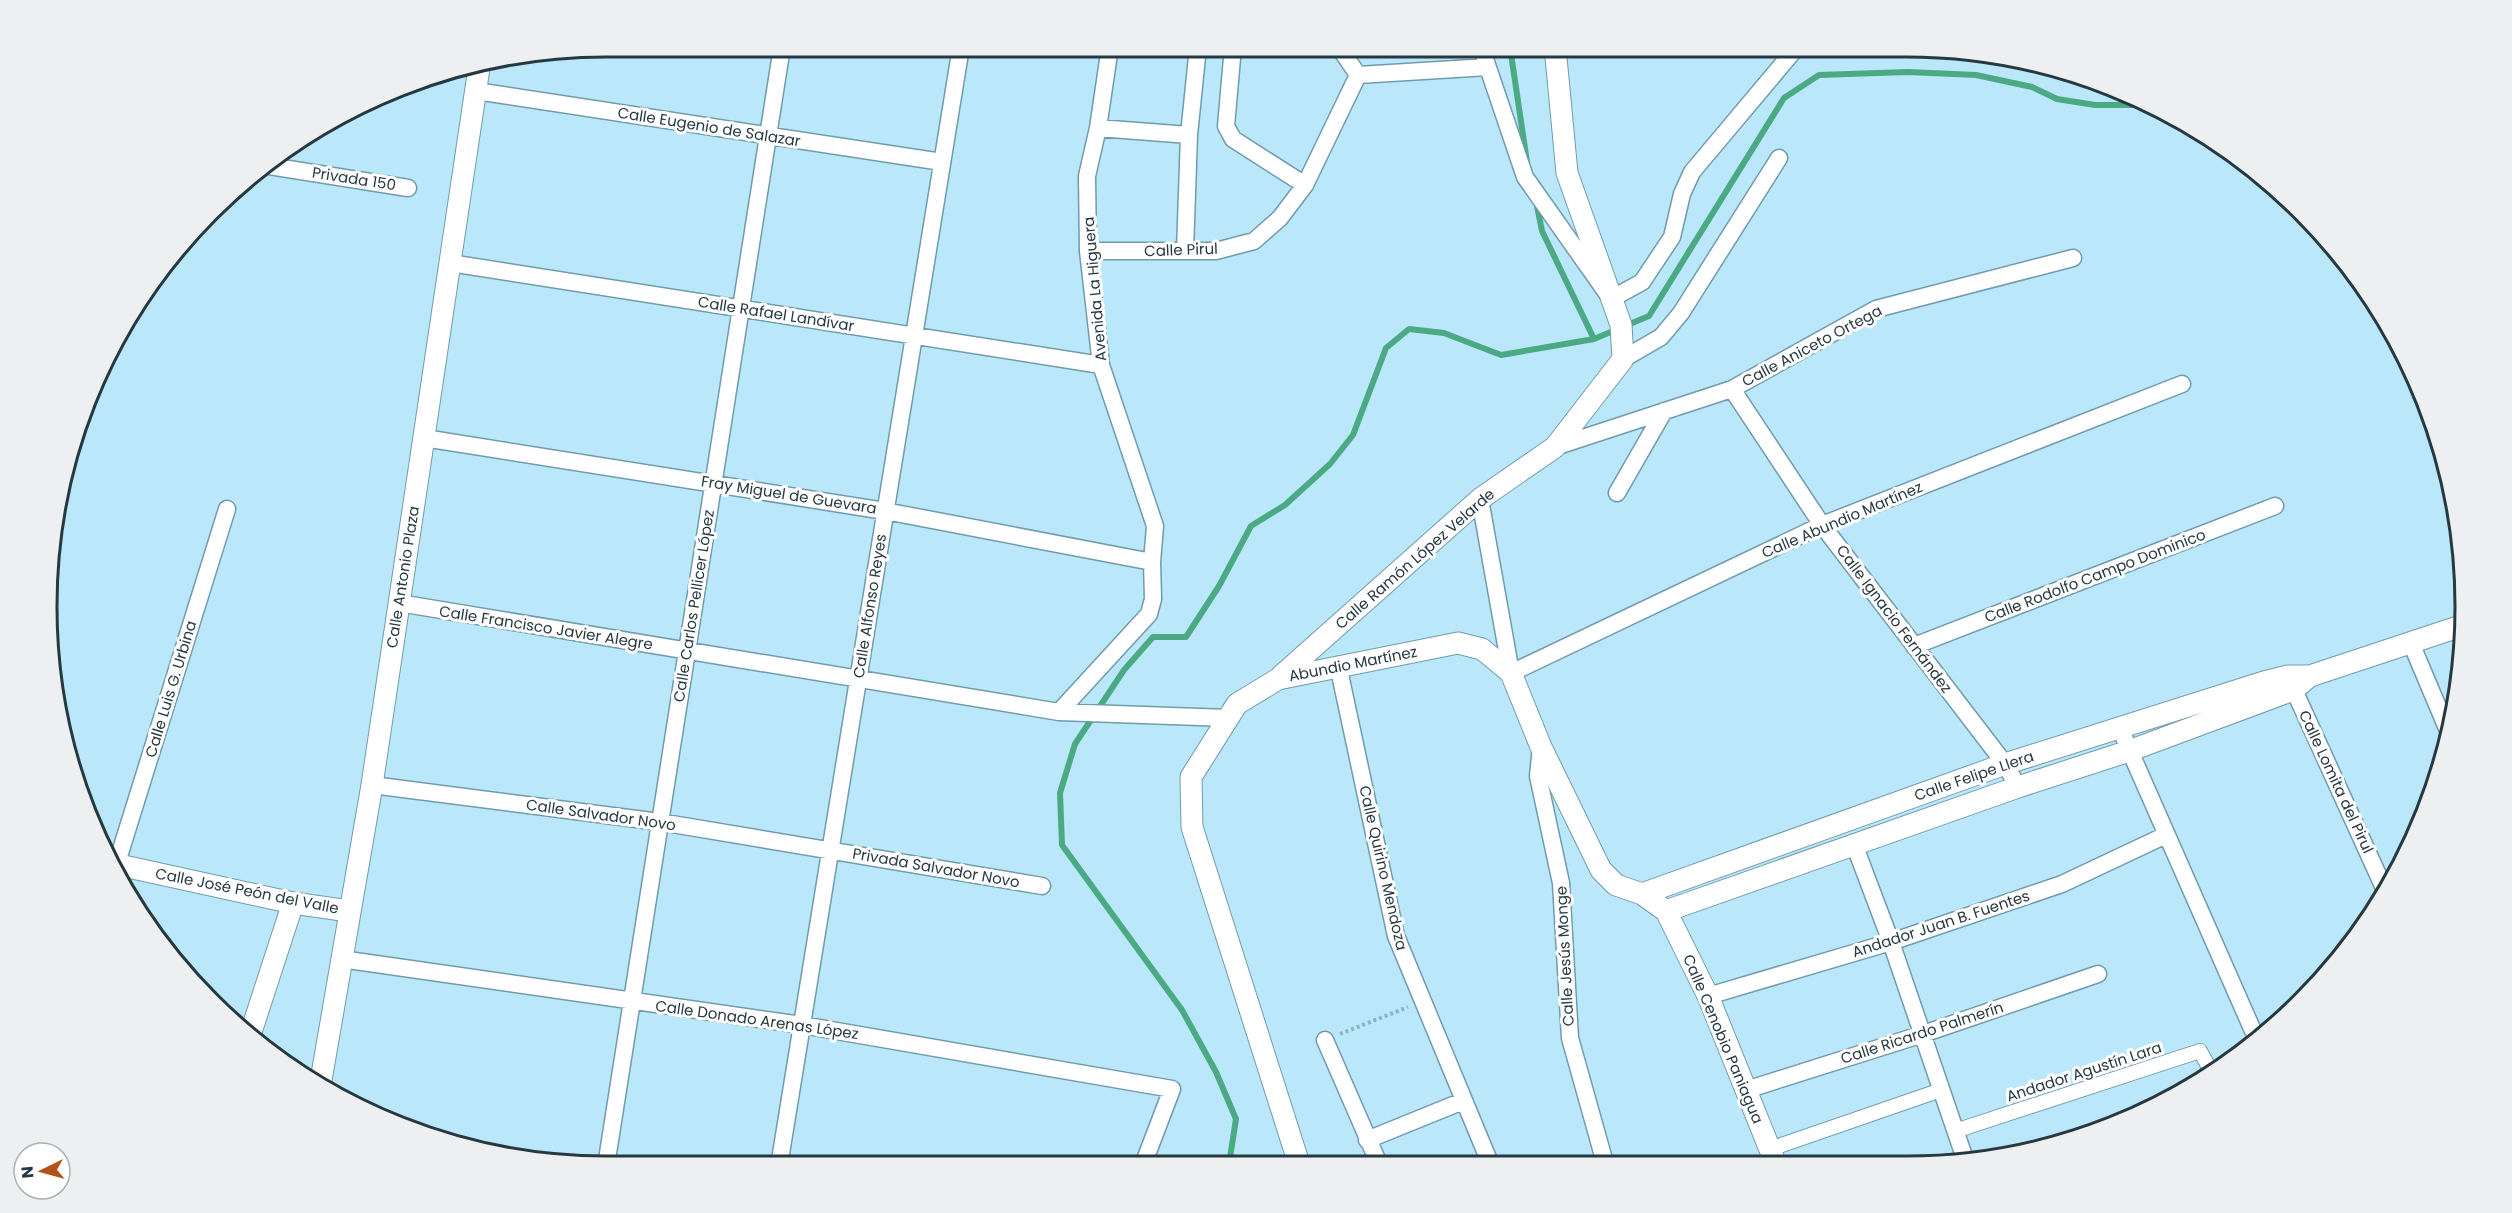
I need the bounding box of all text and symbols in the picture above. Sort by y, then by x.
street label: Calle Eugenio de Salazar [616,102,802,151]
street label: Privada 150 [311,162,397,195]
street label: Avenida La Higuera [1078,216,1111,362]
street label: Calle Pirul [1144,238,1218,261]
street label: Calle Rafael Landívar [696,291,856,336]
street label: Calle Aniceto Ortega [1738,300,1885,391]
street label: Fray Miguel de Guevara [700,470,878,519]
street label: Calle Abundio Martínez [1758,476,1926,563]
street label: Calle Ramón López Velarde [1330,483,1499,634]
street label: Calle Antonio Plaza [381,504,424,649]
street label: Calle Carlos Pellicer López [668,508,719,704]
street label: Calle Rodolfo Campo Dominico [1981,524,2208,628]
street label: Calle Alfonso Reyes [848,532,891,680]
street label: Calle Ignacio Fernández [1832,540,1957,697]
street label: Calle Francisco Javier Alegre [438,600,654,655]
street label: Calle Luis G. Urbina [140,618,201,760]
street label: Abundio Martínez [1287,641,1419,686]
street label: Calle Lomita del Pirul [2294,707,2379,857]
street label: Calle Felipe Llera [1911,745,2036,806]
street label: Calle Quirino Mendoza [1354,783,1413,952]
street label: Calle Salvador Novo [525,794,677,835]
street label: Privada Salvador Novo [851,842,1021,893]
street label: Calle José Peón del Valle [154,862,341,919]
street label: Calle Jesús Monge [1550,885,1579,1027]
street label: Andador Juan B. Fuentes [1849,885,2033,962]
street label: Calle Cenobio Paniagua [1678,951,1769,1127]
street label: Calle Donado Arenas López [654,995,860,1044]
street label: Calle Ricardo Palmerín [1838,996,2006,1069]
street label: Andador Agustín Lara [2004,1036,2164,1107]
north arrow [12,1141,72,1201]
text: N [16,1165,40,1179]

